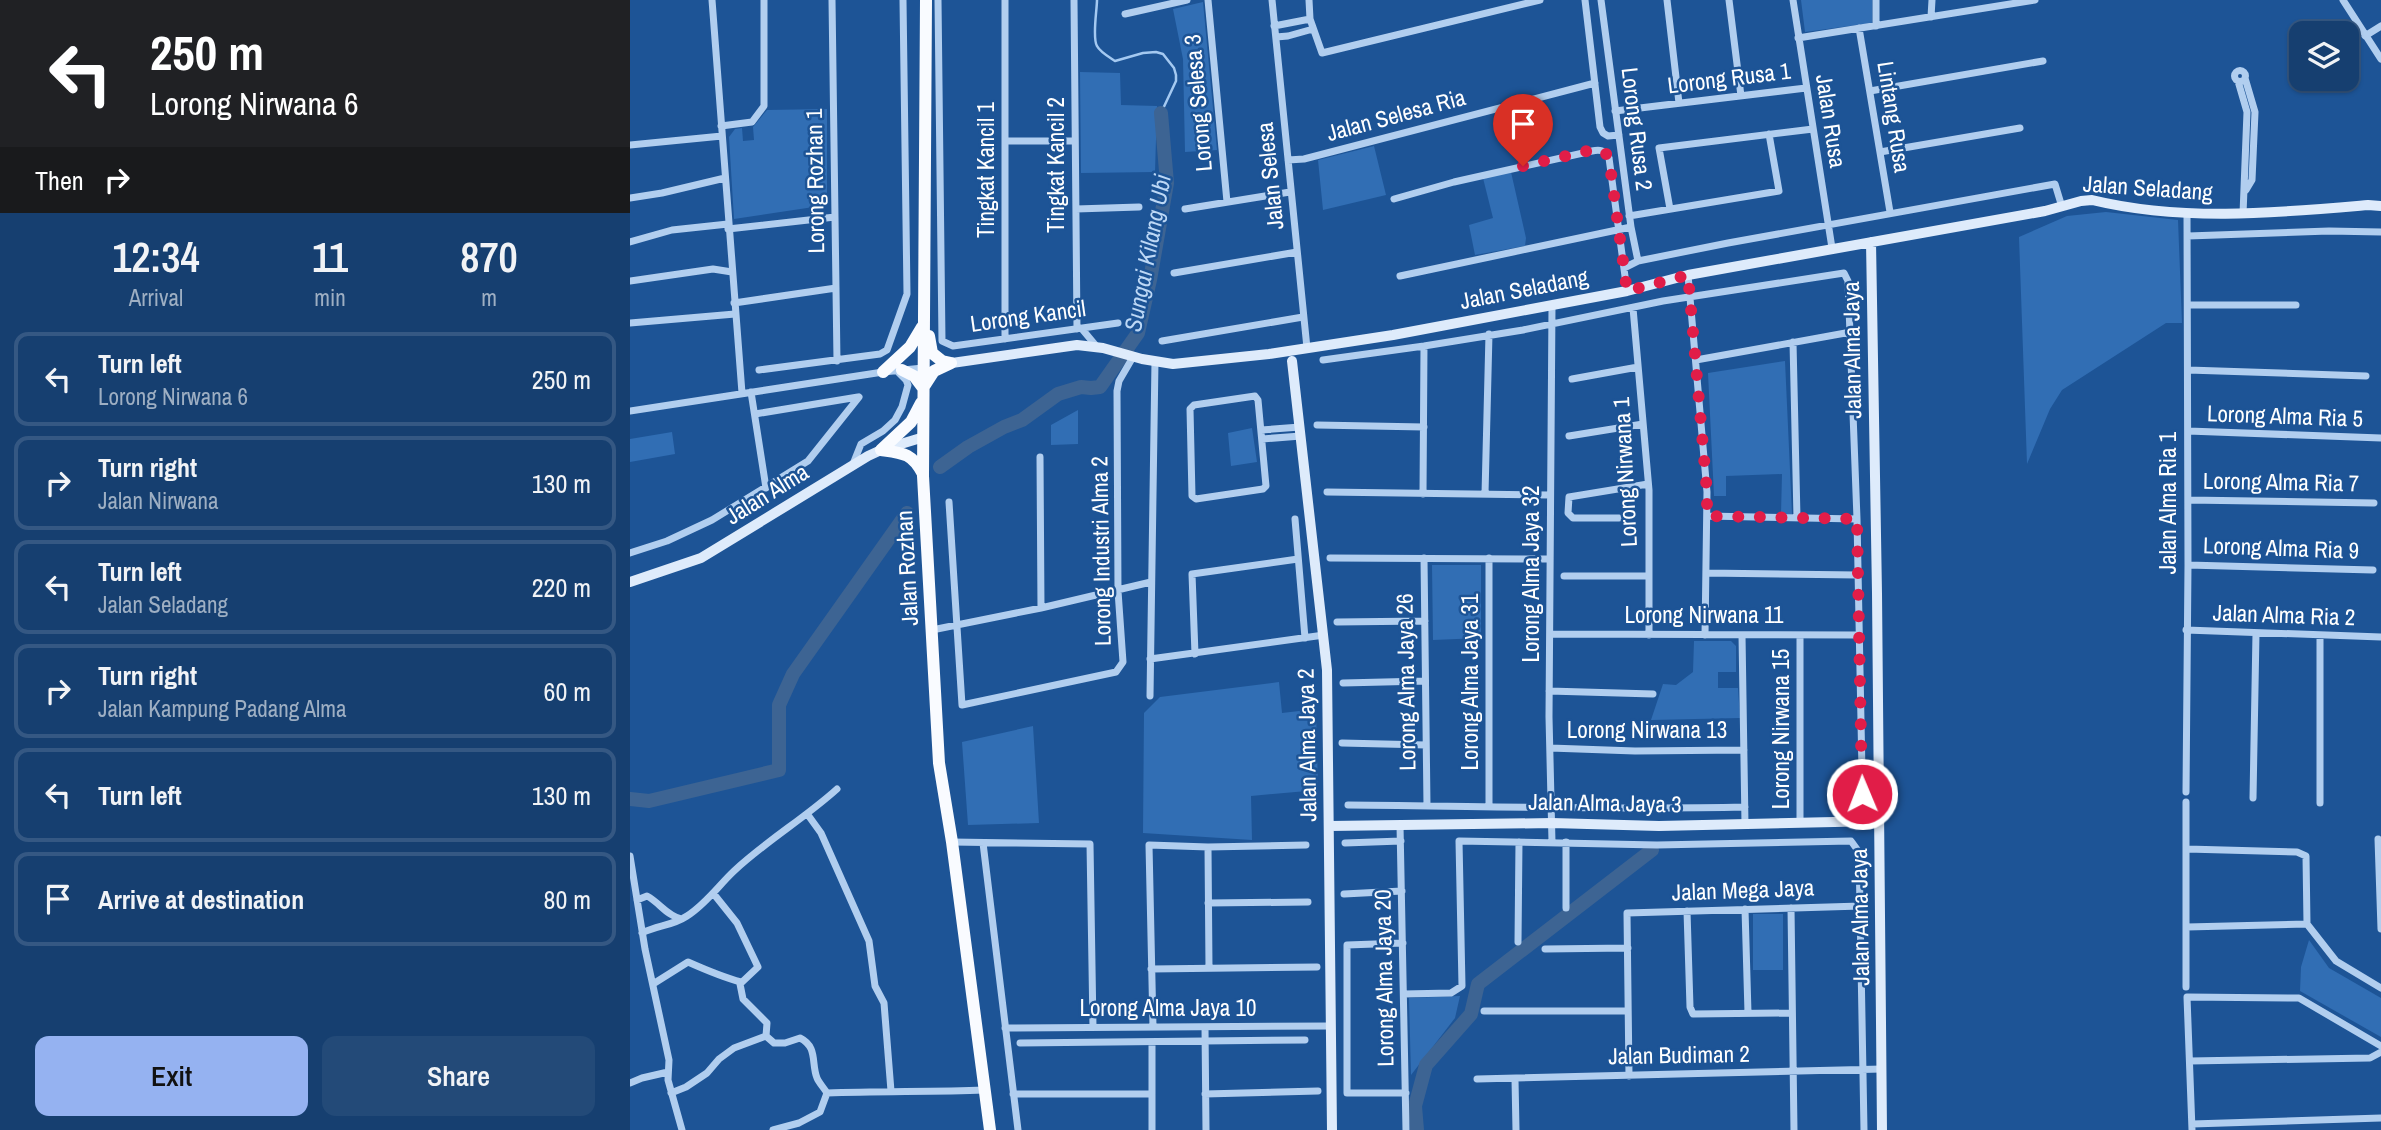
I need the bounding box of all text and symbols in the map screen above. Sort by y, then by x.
text: 250 m [150,19,264,85]
map controls [2289,21,2359,91]
button: layers [2289,21,2359,91]
icon: left [35,28,126,119]
street label: Lorong Selesa 3 [1176,33,1219,173]
street label: Lorong Rusa 1 [1666,55,1793,100]
street label: Lintang Rusa [1870,59,1919,175]
street label: Lorong Rusa 2 [1615,66,1660,192]
street label: Jalan Rusa [1809,72,1854,170]
street label: Jalan Selesa Ria [1323,81,1469,148]
text: Lorong Nirwana 6 [150,82,359,125]
pin [1493,94,1553,166]
street label: Tingkat Kancil 2 [1040,97,1071,233]
street label: Tingkat Kancil 1 [970,102,1001,238]
icon: arrive [1504,105,1542,143]
street label: Lorong Rozhan 1 [798,108,831,254]
street label: Jalan Selesa [1248,120,1291,231]
icon: right [98,161,136,199]
text: Then [35,163,84,198]
street label: Jalan Seladang [2082,168,2214,208]
water label: Sungai Kilang Ubi [1116,171,1178,334]
text: 12:34 [112,229,200,285]
text: 11 [312,229,348,285]
text: 870 [460,229,518,285]
street label: Jalan Seladang [1457,261,1591,316]
street label: Jalan Alma Jaya [1835,281,1868,419]
text: Arrival [129,282,183,313]
text: min [314,282,346,313]
text: m [481,282,497,313]
street label: Lorong Kancil [968,292,1088,339]
text: Turn left [98,346,182,381]
icon: left [39,360,77,398]
text: 250 m [532,362,591,397]
text: Lorong Nirwana 6 [98,381,248,412]
street label: Lorong Nirwana 1 [1605,396,1644,548]
street label: Lorong Alma Ria 5 [2206,397,2364,434]
street label: Jalan Alma Ria 1 [2152,431,2183,574]
text: Turn right [98,450,197,485]
street label: Jalan Alma [719,456,814,531]
street label: Lorong Industri Alma 2 [1083,456,1118,646]
icon: right [39,464,77,502]
street label: Lorong Alma Ria 7 [2203,465,2359,498]
text: 130 m [532,466,591,501]
text: Jalan Nirwana [98,485,219,516]
street label: Lorong Alma Jaya 32 [1515,485,1546,663]
street label: Jalan Rozhan [888,510,925,626]
street label: Lorong Alma Ria 9 [2202,529,2360,566]
text: Turn left [98,554,182,589]
icon: left [39,568,77,606]
text: 220 m [532,570,591,605]
text: Jalan Seladang [98,589,228,620]
street label: Lorong Alma Jaya 26 [1388,593,1423,771]
street label: Lorong Alma Jaya 31 [1454,593,1485,771]
street label: Jalan Alma Ria 2 [2212,597,2356,632]
street label: Lorong Nirwana 11 [1624,599,1784,630]
street label: Lorong Nirwana 15 [1765,649,1796,809]
text: Turn right [98,658,197,693]
street label: Jalan Alma Jaya 2 [1290,668,1323,822]
icon: right [39,672,77,710]
text: 60 m [544,674,591,709]
text: Jalan Kampung Padang Alma [98,693,347,724]
street label: Lorong Nirwana 13 [1567,714,1727,745]
position arrow [1825,757,1899,831]
icon: left [39,776,77,814]
text: Turn left [98,778,182,813]
text: 130 m [532,778,591,813]
street label: Jalan Alma Jaya 3 [1528,786,1682,819]
street label: Jalan Alma Jaya [1843,848,1876,986]
street label: Jalan Mega Jaya [1671,872,1815,907]
icon: arrive [39,880,77,918]
text: Arrive at destination [98,882,304,917]
text: 80 m [544,882,591,917]
street label: Lorong Alma Jaya 20 [1366,889,1401,1067]
street label: Lorong Alma Jaya 10 [1079,992,1257,1023]
button: Exit [35,1036,308,1116]
button: Share [322,1036,595,1116]
street label: Jalan Budiman 2 [1608,1038,1750,1071]

